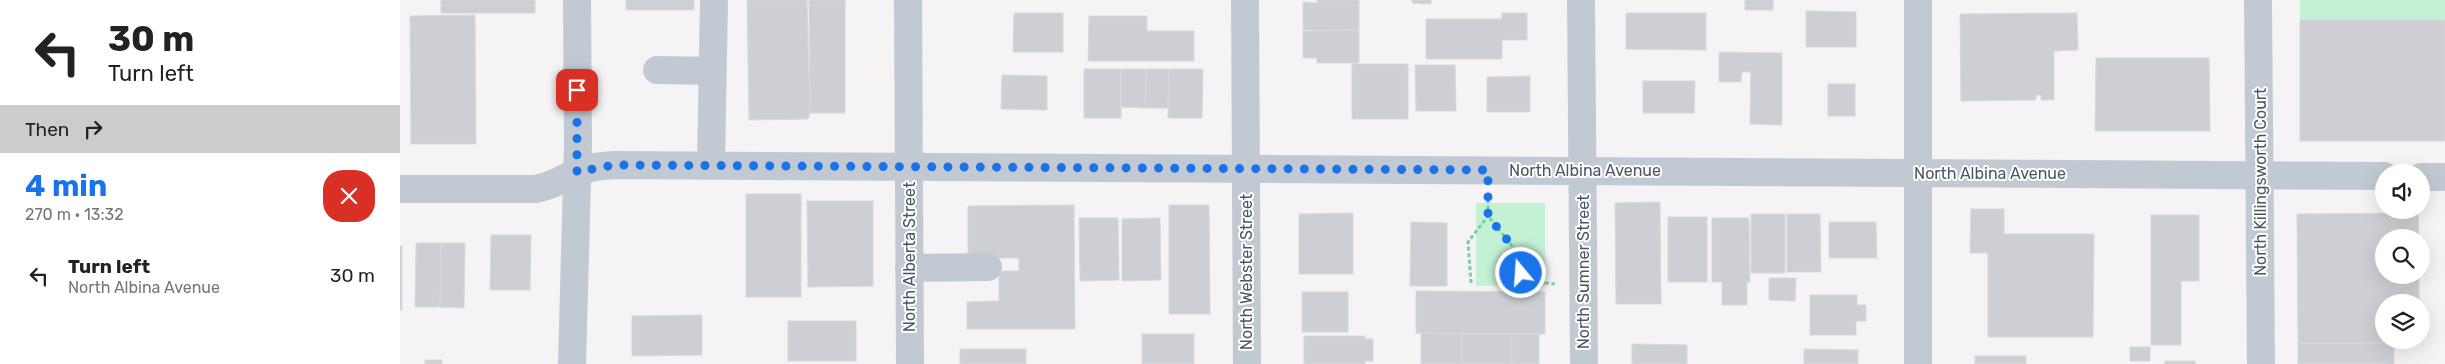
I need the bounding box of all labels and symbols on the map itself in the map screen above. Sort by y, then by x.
pin [556,69,598,111]
street label: North Killingsworth Court [2251,88,2270,276]
street label: North Albina Avenue [1509,161,1661,180]
street label: North Albina Avenue [1914,164,2066,183]
street label: North Alberta Street [900,182,919,332]
street label: North Webster Street [1237,194,1256,350]
street label: North Sumner Street [1574,195,1593,349]
position arrow [1494,246,1546,298]

